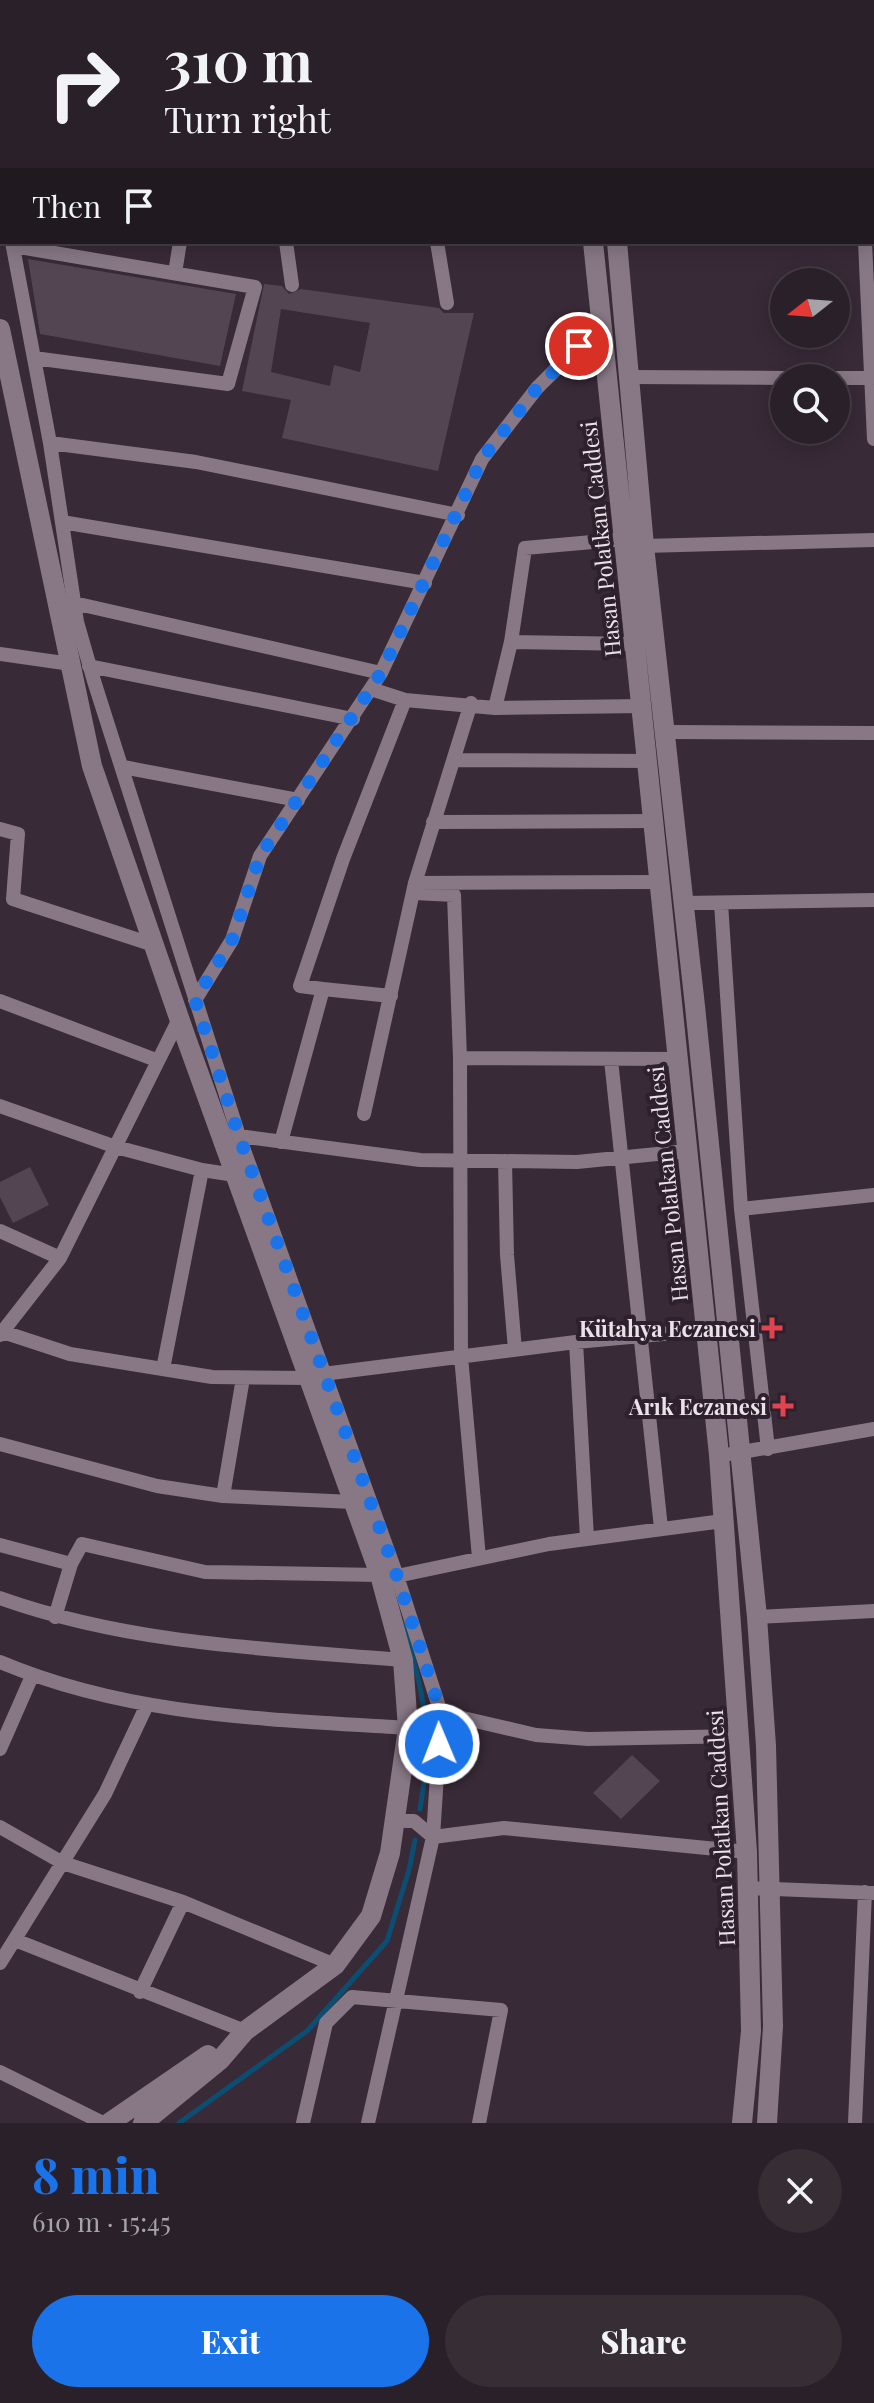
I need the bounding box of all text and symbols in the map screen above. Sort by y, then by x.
text: 310 m [164,22,313,97]
icon: right [32,32,136,136]
text: Turn right [164,94,331,142]
icon: arrive [117,184,161,228]
text: Then [32,186,101,226]
north arrow [770,268,850,348]
map controls [770,268,850,444]
pin [545,312,613,380]
icon: arrive [557,324,601,368]
button: search [770,364,850,444]
street label: Hasan Polatkan Caddesi [573,420,627,658]
street label: Hasan Polatkan Caddesi [640,1065,694,1303]
place label: Kütahya Eczanesi [579,1313,756,1343]
marker: Kütahya Eczanesi [763,1319,781,1337]
place label: Arık Eczanesi [628,1391,767,1421]
marker: Arık Eczanesi [774,1397,792,1415]
position arrow [397,1702,481,1786]
street label: Hasan Polatkan Caddesi [699,1709,741,1947]
text: 8 min [32,2142,159,2206]
button: close [758,2149,842,2233]
text: 610 m · 15:45 [32,2204,171,2239]
button: Exit [32,2295,429,2387]
button: Share [445,2295,842,2387]

